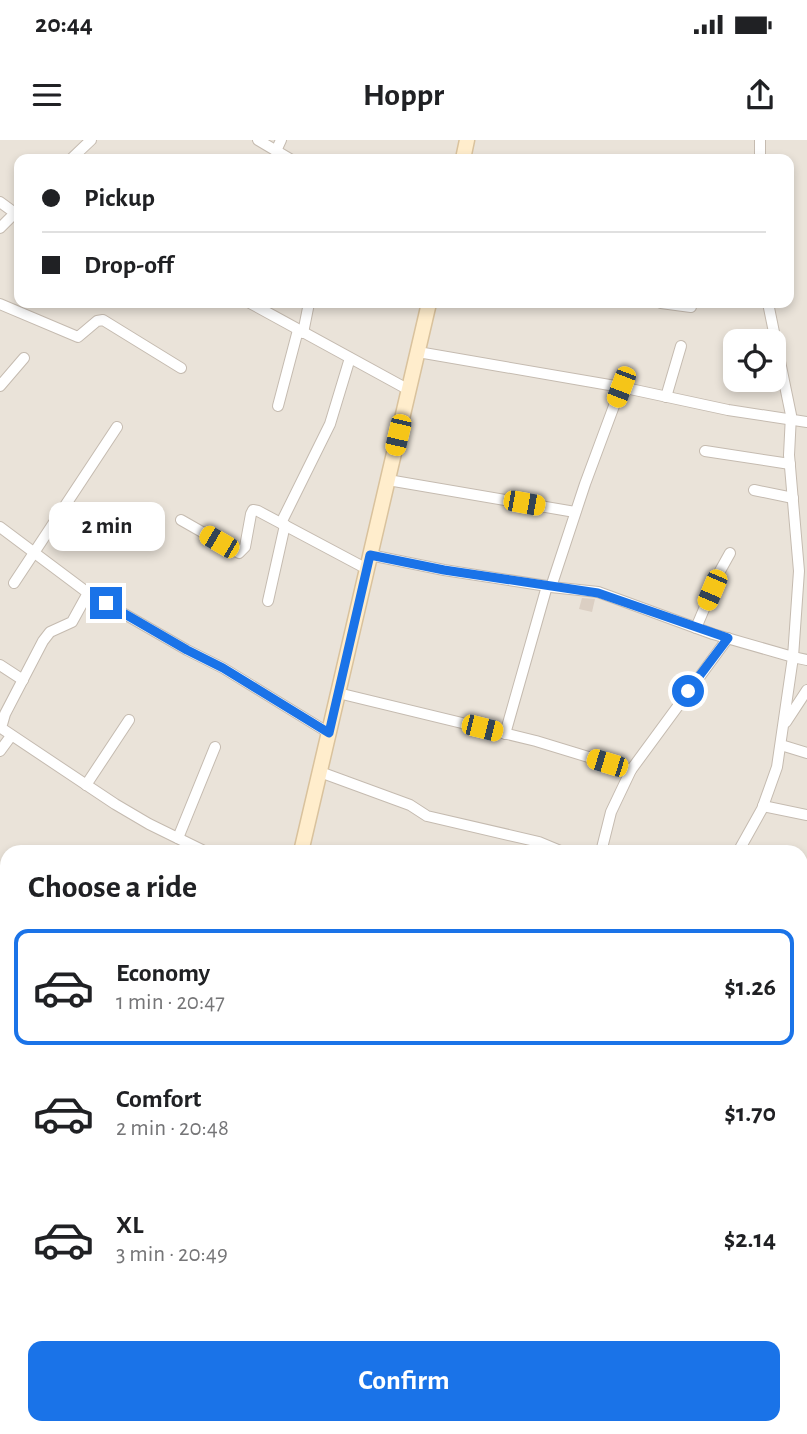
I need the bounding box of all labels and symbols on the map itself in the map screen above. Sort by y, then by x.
car [604,364,639,410]
car [384,412,413,458]
car [502,489,547,517]
callout: 2 min [48,502,164,550]
car [196,522,243,562]
car [695,567,730,613]
route end [90,587,122,619]
route start [672,675,704,707]
car [460,713,505,743]
car [584,747,631,779]

